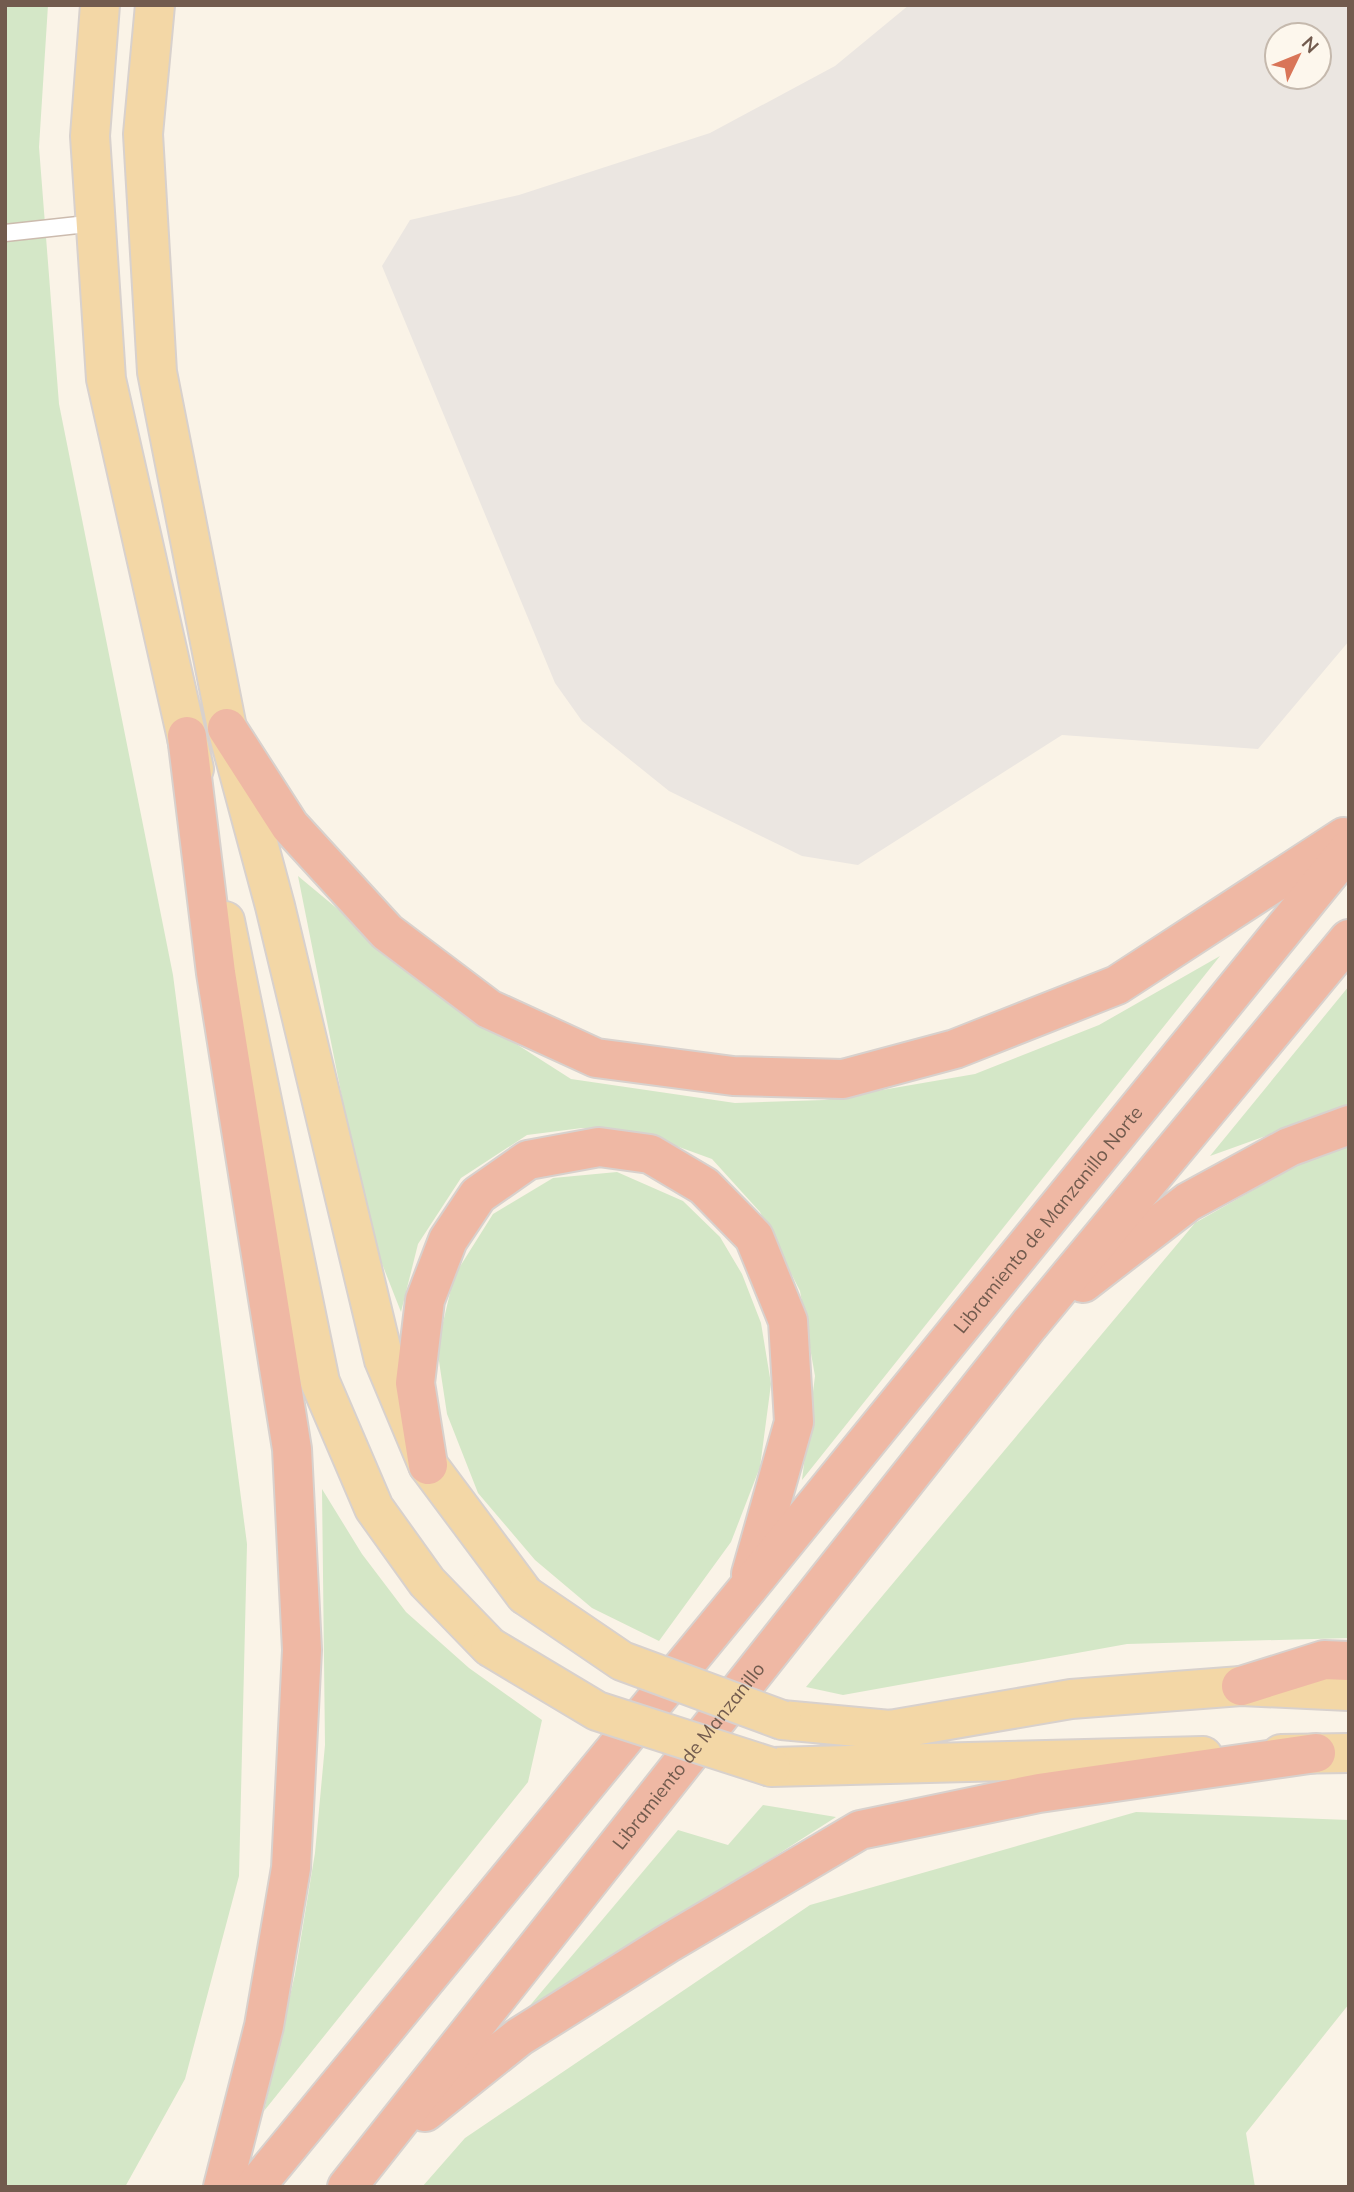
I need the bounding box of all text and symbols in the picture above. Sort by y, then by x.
north arrow [1263,21,1333,91]
text: N [1297,31,1324,58]
street label: Libramiento de Manzanillo Norte [948,1101,1147,1338]
street label: Libramiento de Manzanillo [607,1657,770,1854]

